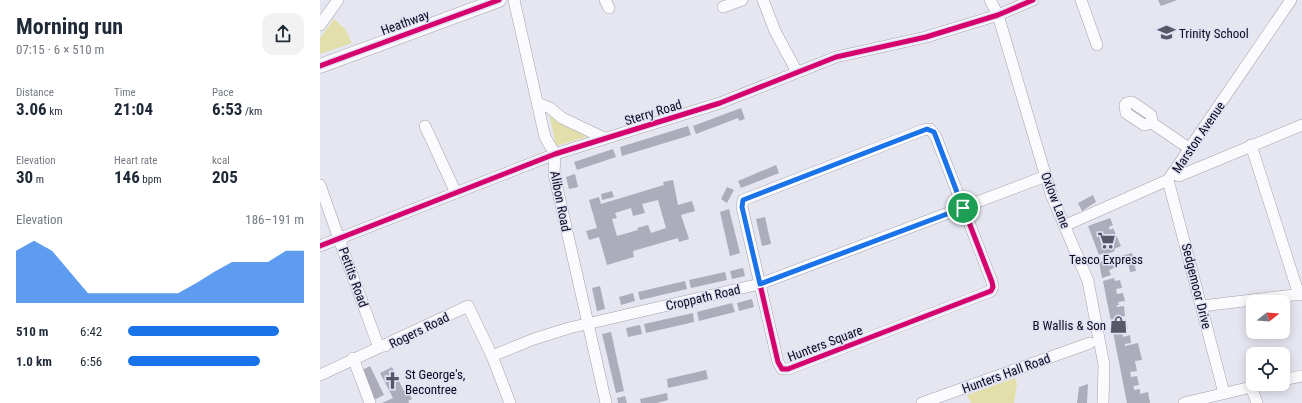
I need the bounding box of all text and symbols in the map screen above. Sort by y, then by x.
street label: Heathway [379,7,432,38]
button: share [262,13,304,55]
text: Morning run [16,14,123,39]
school or university icon: Trinity School [1156,23,1176,43]
place label: Trinity School [1179,26,1249,41]
text: 07:15 · 6 × 510 m [16,42,104,57]
text: Distance [16,86,54,99]
text: Time [114,86,136,99]
text: Pace [212,86,234,99]
street label: Sterry Road [623,97,684,128]
text: 3.06 [16,99,47,119]
text: 21:04 [114,99,153,119]
text: 6:53 [212,99,242,119]
street label: Marston Avenue [1169,99,1228,176]
text: km [47,105,62,118]
text: /km [242,105,262,118]
text: Elevation [16,154,56,167]
text: Heart rate [114,154,157,167]
text: kcal [212,154,230,167]
text: 30 [16,167,33,187]
text: 146 [114,167,140,187]
text: 205 [212,167,238,187]
street label: Alibon Road [547,169,574,233]
street label: Oxlow Lane [1038,170,1073,231]
text: m [33,173,44,186]
text: bpm [140,173,161,186]
pin [946,191,980,225]
icon: arrive [952,197,974,219]
text: Elevation [16,212,63,227]
text: 186–191 m [245,212,304,227]
supermarket icon: Tesco Express [1096,230,1116,250]
street label: Sedgemoor Drive [1179,242,1214,330]
street label: Pettits Road [336,245,371,309]
place label: Tesco Express [1069,252,1143,267]
street label: Croppath Road [664,282,742,313]
north arrow [1246,295,1290,339]
map controls [1246,295,1290,391]
street label: Rogers Road [387,309,452,351]
shop icon: B Wallis & Son [1109,315,1129,335]
place label: B Wallis & Son [1033,318,1106,333]
street label: Hunters Square [786,322,865,365]
text: 510 m [16,324,48,339]
text: 6:42 [80,324,102,339]
button: locate [1246,347,1290,391]
street label: Hunters Hall Road [960,351,1052,396]
text: 1.0 km [16,354,52,369]
text: 6:56 [80,354,102,369]
place label: St George's, Becontree [405,367,465,397]
church icon: St George's, Becontree [382,371,402,391]

